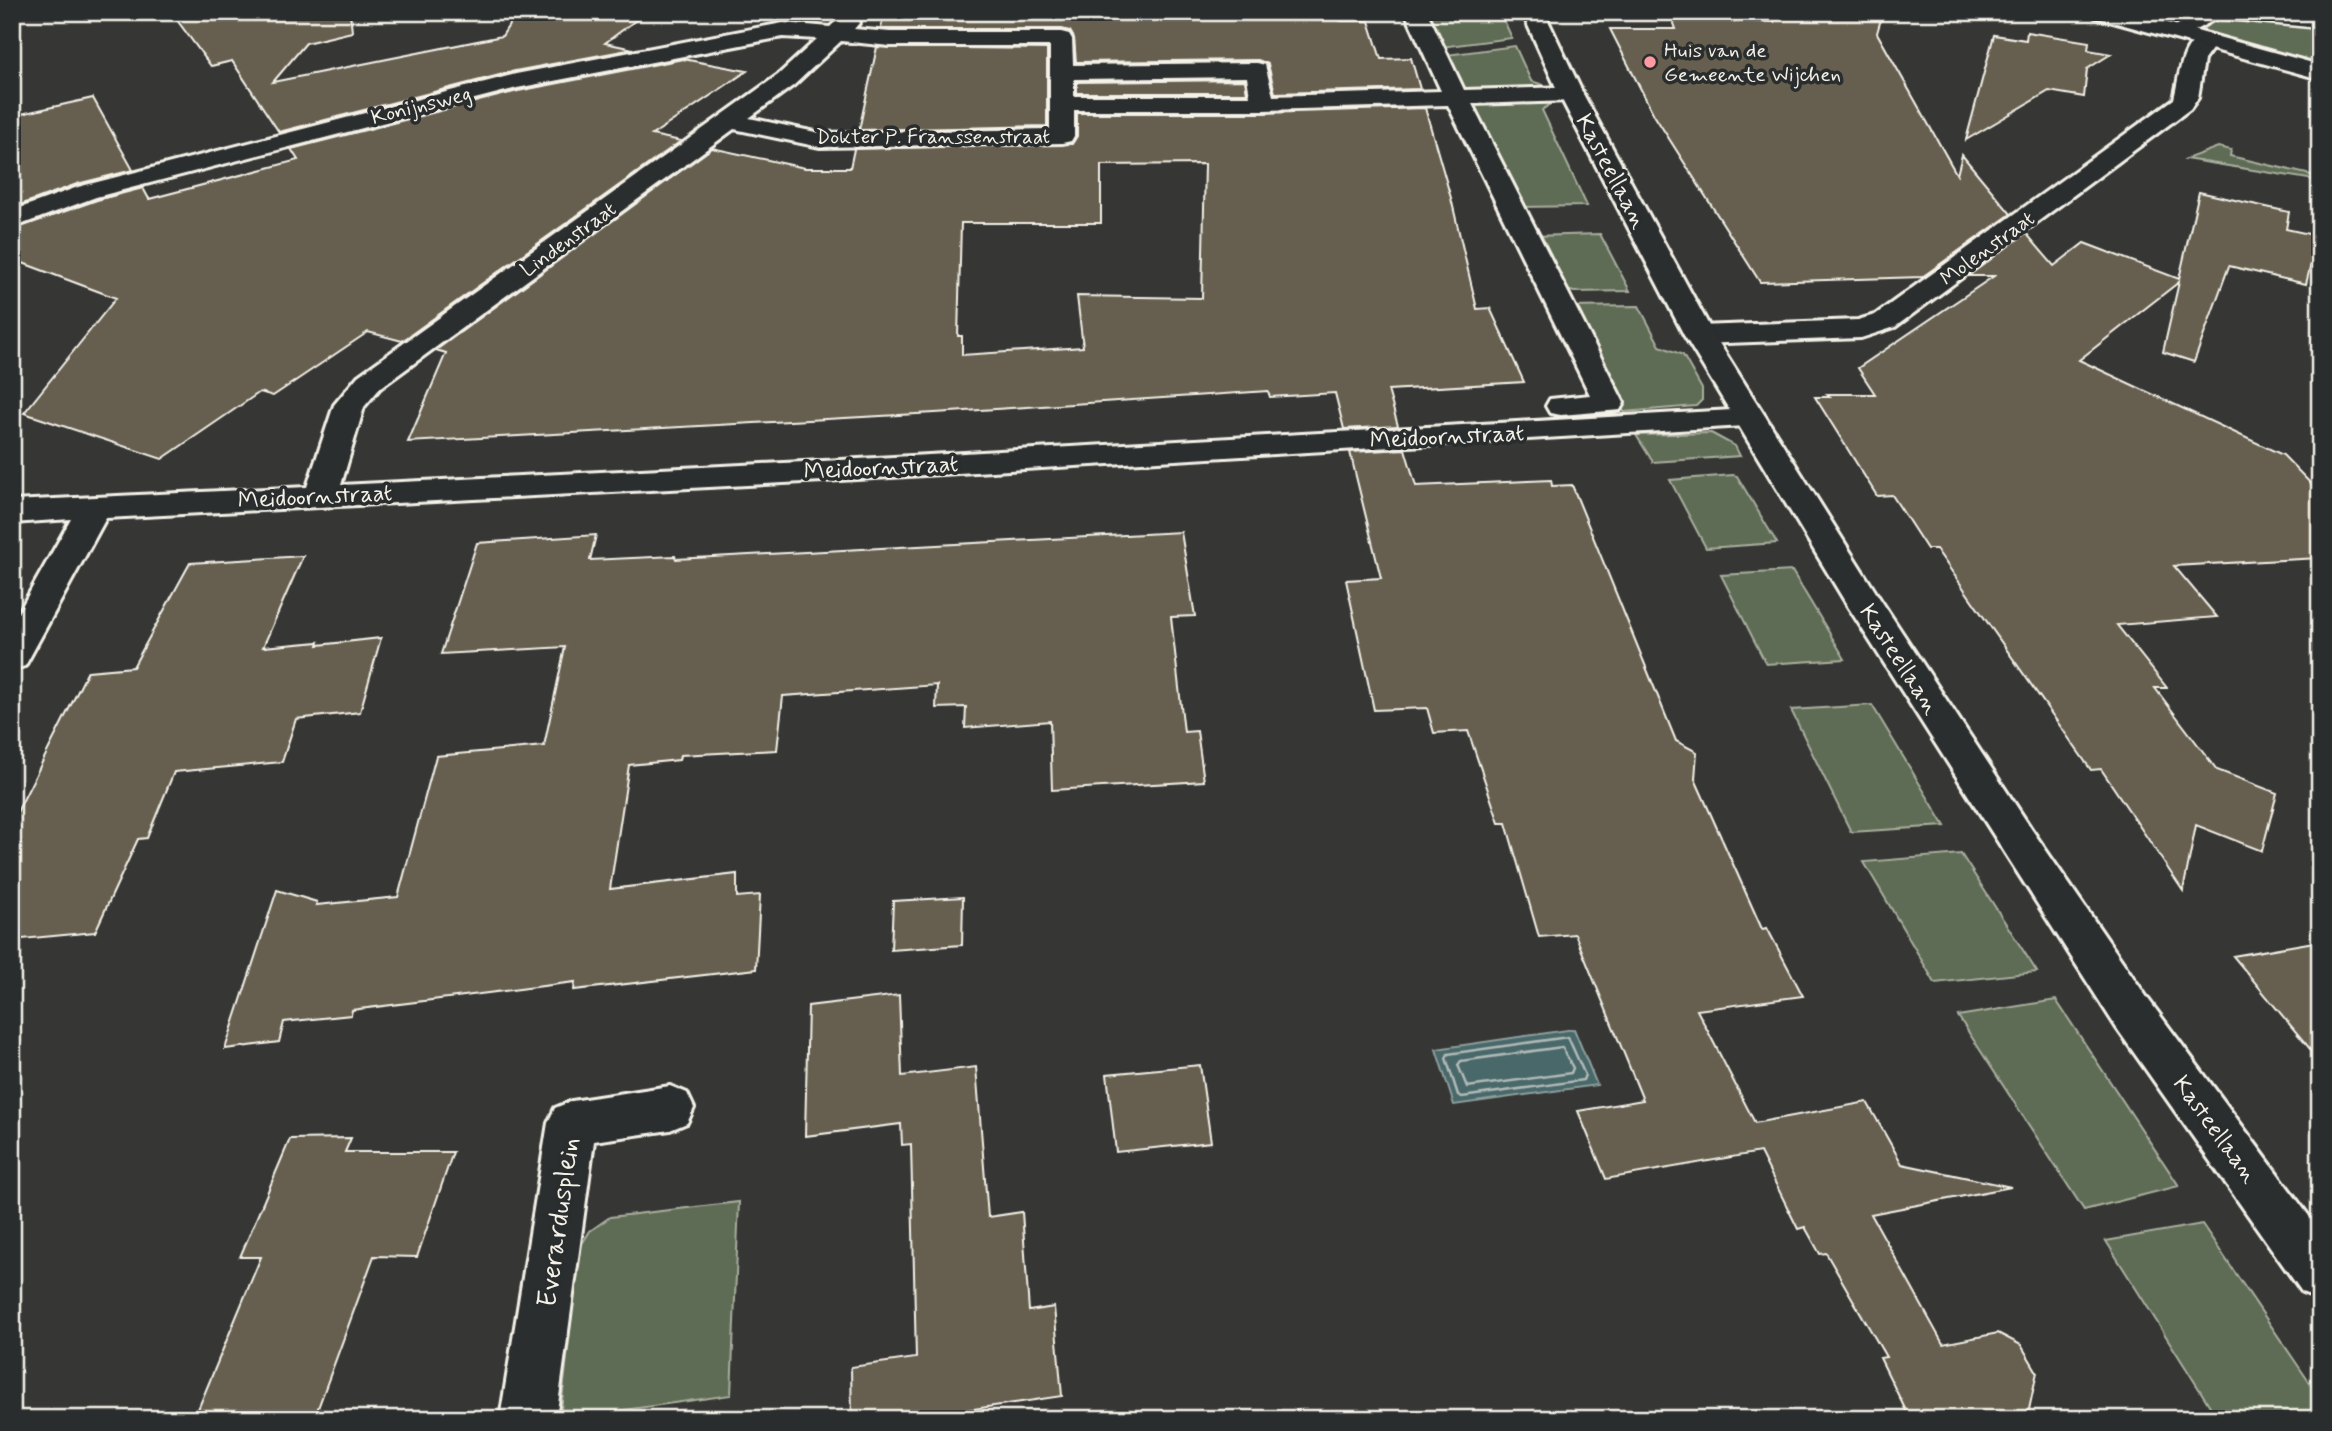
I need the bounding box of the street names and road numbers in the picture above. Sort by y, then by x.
street label: Konijnsweg [368,80,474,132]
street label: Kasteellaan [1567,109,1654,235]
street label: Dokter P. Franssenstraat [816,123,1050,151]
street label: Lindenstraat [515,195,622,284]
street label: Molenstraat [1935,205,2041,293]
street label: Meidoornstraat [1369,418,1525,457]
street label: Meidoornstraat [803,449,959,488]
street label: Meidoornstraat [237,478,393,517]
street label: Kasteellaan [1851,599,1946,721]
street label: Kasteellaan [2165,1070,2264,1190]
street label: Everardusplein [529,1135,590,1310]

